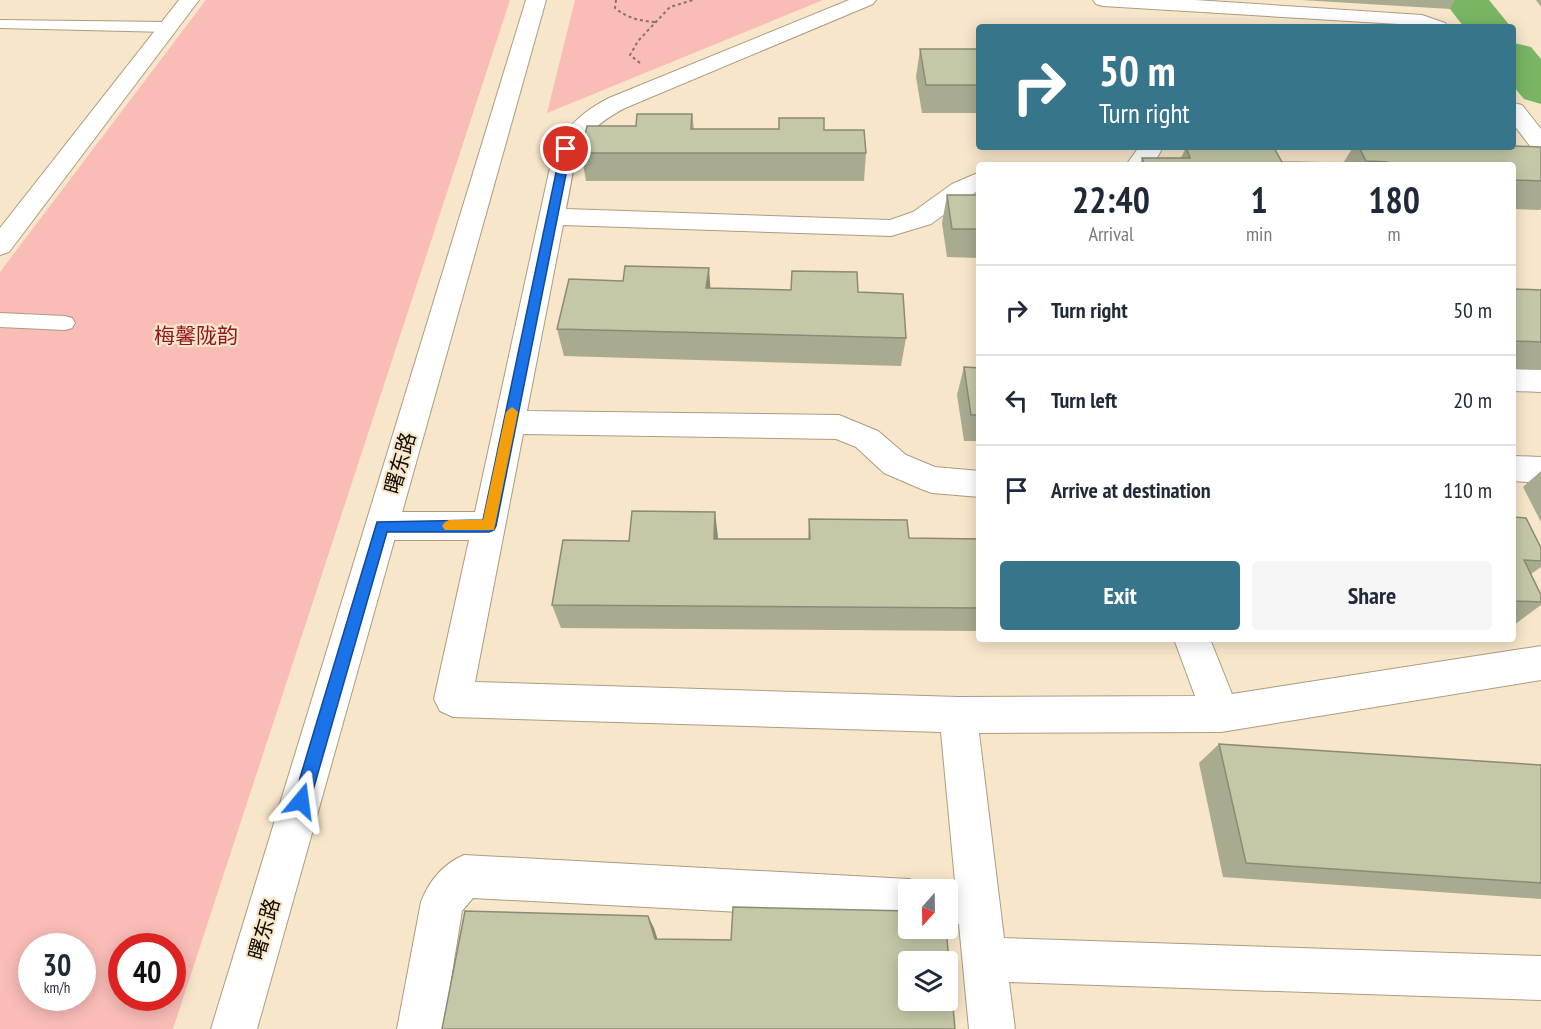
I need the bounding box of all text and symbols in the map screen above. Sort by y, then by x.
text: 50 m [1099,43,1176,98]
icon: right [1000,48,1078,126]
text: Turn right [1099,96,1190,130]
pin [540,123,591,174]
icon: arrive [549,132,582,165]
text: 22:40 [1072,176,1150,223]
text: 1 [1250,176,1268,223]
text: 180 [1368,176,1420,223]
text: Arrival [1088,221,1134,247]
text: min [1246,221,1272,247]
text: m [1388,221,1401,247]
icon: right [1000,294,1033,327]
text: Turn right [1051,296,1128,324]
text: 50 m [1453,296,1492,324]
park label: 梅馨陇韵 [154,322,238,349]
icon: left [1000,384,1033,417]
text: Turn left [1051,386,1117,414]
text: 20 m [1453,386,1492,414]
street label: 曙东路 [378,429,422,497]
icon: arrive [1000,474,1033,507]
text: Arrive at destination [1051,476,1211,504]
text: 110 m [1443,476,1492,504]
button: Exit [1000,561,1240,630]
button: Share [1252,561,1492,630]
position arrow [269,769,333,833]
north arrow [898,879,958,939]
map controls [898,879,958,1011]
street label: 曙东路 [242,895,286,963]
speed limit sign: 40 [108,933,186,1011]
text: 30 [43,945,71,984]
button: layers [898,951,958,1011]
text: km/h [44,978,70,997]

